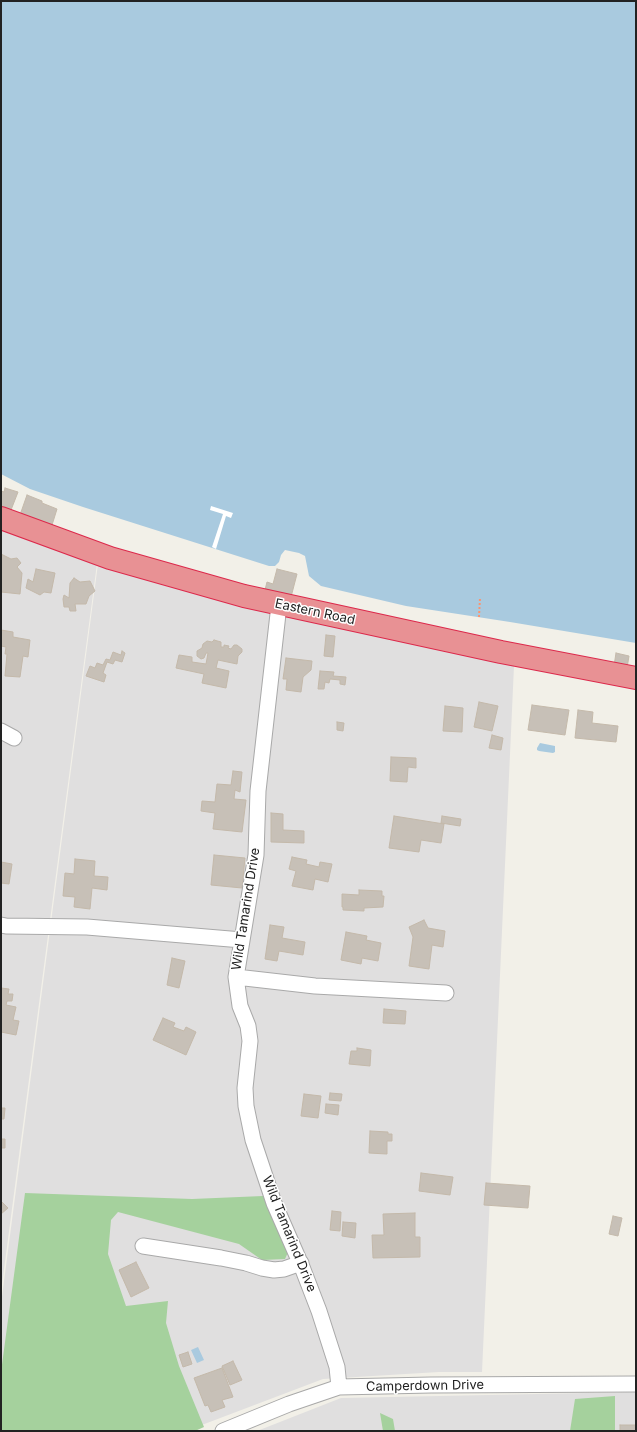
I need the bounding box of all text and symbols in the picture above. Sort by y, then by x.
street label: Eastern Road [274,596,356,628]
street label: Wild Tamarind Drive [229,847,263,971]
street label: Wild Tamarind Drive [259,1174,319,1294]
street label: Camperdown Drive [366,1377,484,1395]

